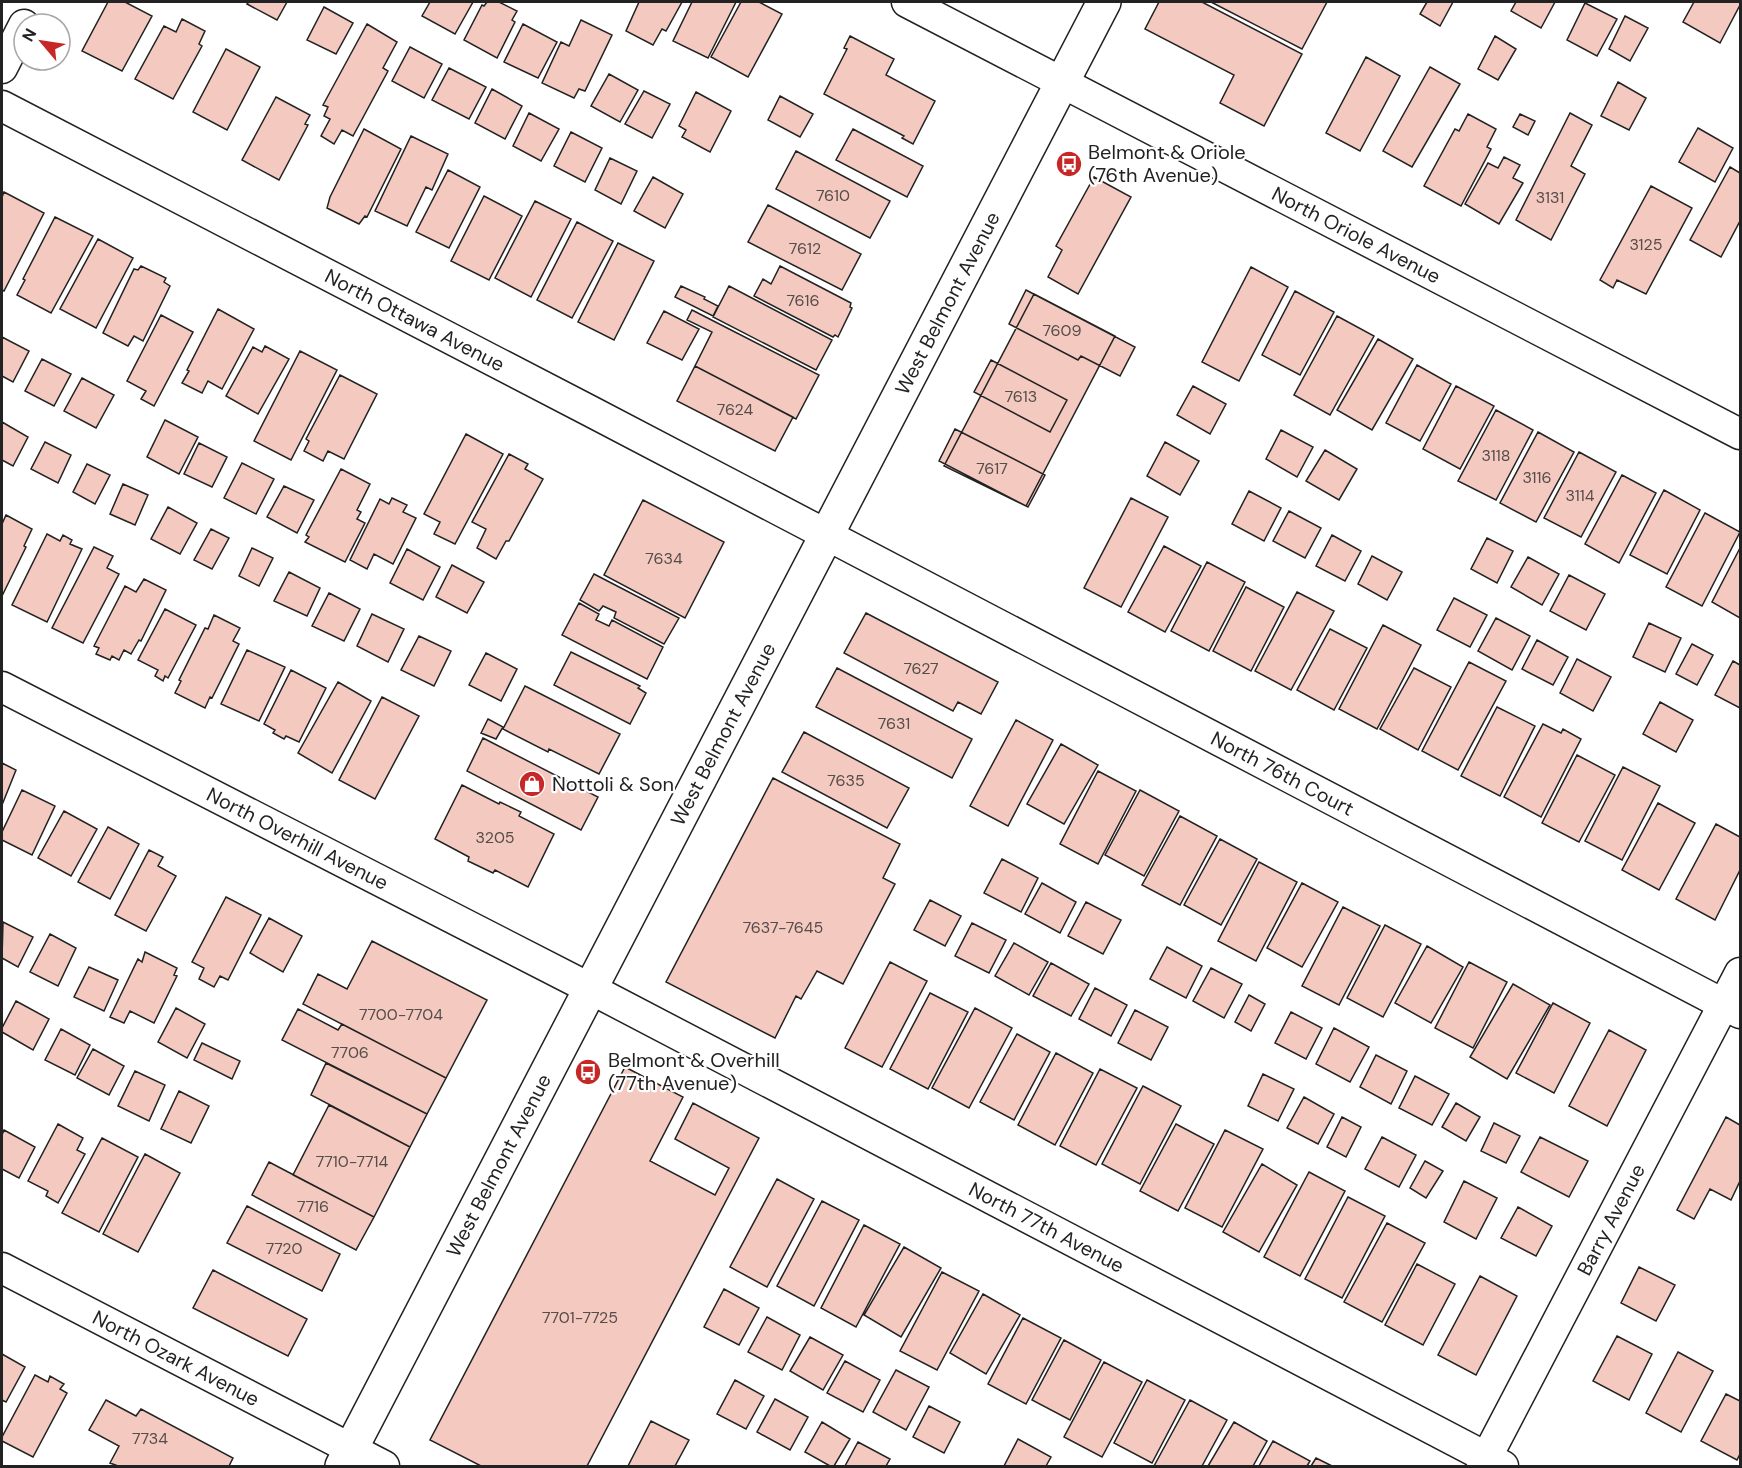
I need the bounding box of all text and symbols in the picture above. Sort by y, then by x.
north arrow [12,12,72,72]
text: N [17,25,41,45]
place label: Belmont & Oriole (76th Avenue) [1088,139,1246,188]
bus stop icon: Belmont & Oriole (76th Avenue) [1054,149,1084,179]
street label: North Oriole Avenue [1267,180,1445,289]
house number: 7610 [816,185,850,206]
house number: 3131 [1536,187,1564,208]
street label: West Belmont Avenue [889,207,1006,399]
house number: 3125 [1629,234,1663,255]
house number: 7612 [789,238,821,259]
street label: North Ottawa Avenue [321,263,509,377]
house number: 7616 [786,290,820,311]
house number: 7609 [1042,320,1082,341]
house number: 7613 [1005,386,1037,407]
house number: 7624 [717,399,753,420]
house number: 3118 [1482,445,1510,466]
house number: 7617 [976,458,1008,479]
house number: 3116 [1522,467,1552,488]
house number: 3114 [1566,485,1595,506]
house number: 7634 [645,548,683,569]
street label: West Belmont Avenue [665,638,781,830]
house number: 7627 [903,658,939,679]
house number: 7631 [878,713,910,734]
street label: North 76th Court [1206,725,1359,822]
shop icon: Nottoli & Son [517,769,547,799]
house number: 7635 [827,770,865,791]
place label: Nottoli & Son [552,771,674,797]
street label: North Overhill Avenue [202,781,393,896]
house number: 3205 [475,827,515,848]
house number: 7637-7645 [743,917,823,938]
house number: 7700-7704 [359,1004,443,1025]
house number: 7706 [331,1042,369,1063]
place label: Belmont & Overhill (77th Avenue) [608,1047,780,1096]
bus stop icon: Belmont & Overhill (77th Avenue) [573,1057,603,1087]
street label: West Belmont Avenue [440,1069,557,1261]
house number: 7710-7714 [316,1151,389,1172]
street label: Barry Avenue [1571,1160,1651,1280]
street label: North 77th Avenue [964,1176,1129,1279]
house number: 7716 [297,1196,329,1217]
house number: 7720 [266,1238,302,1259]
street label: North Ozark Avenue [88,1304,264,1412]
house number: 7701-7725 [542,1307,618,1328]
house number: 7734 [132,1428,168,1449]

